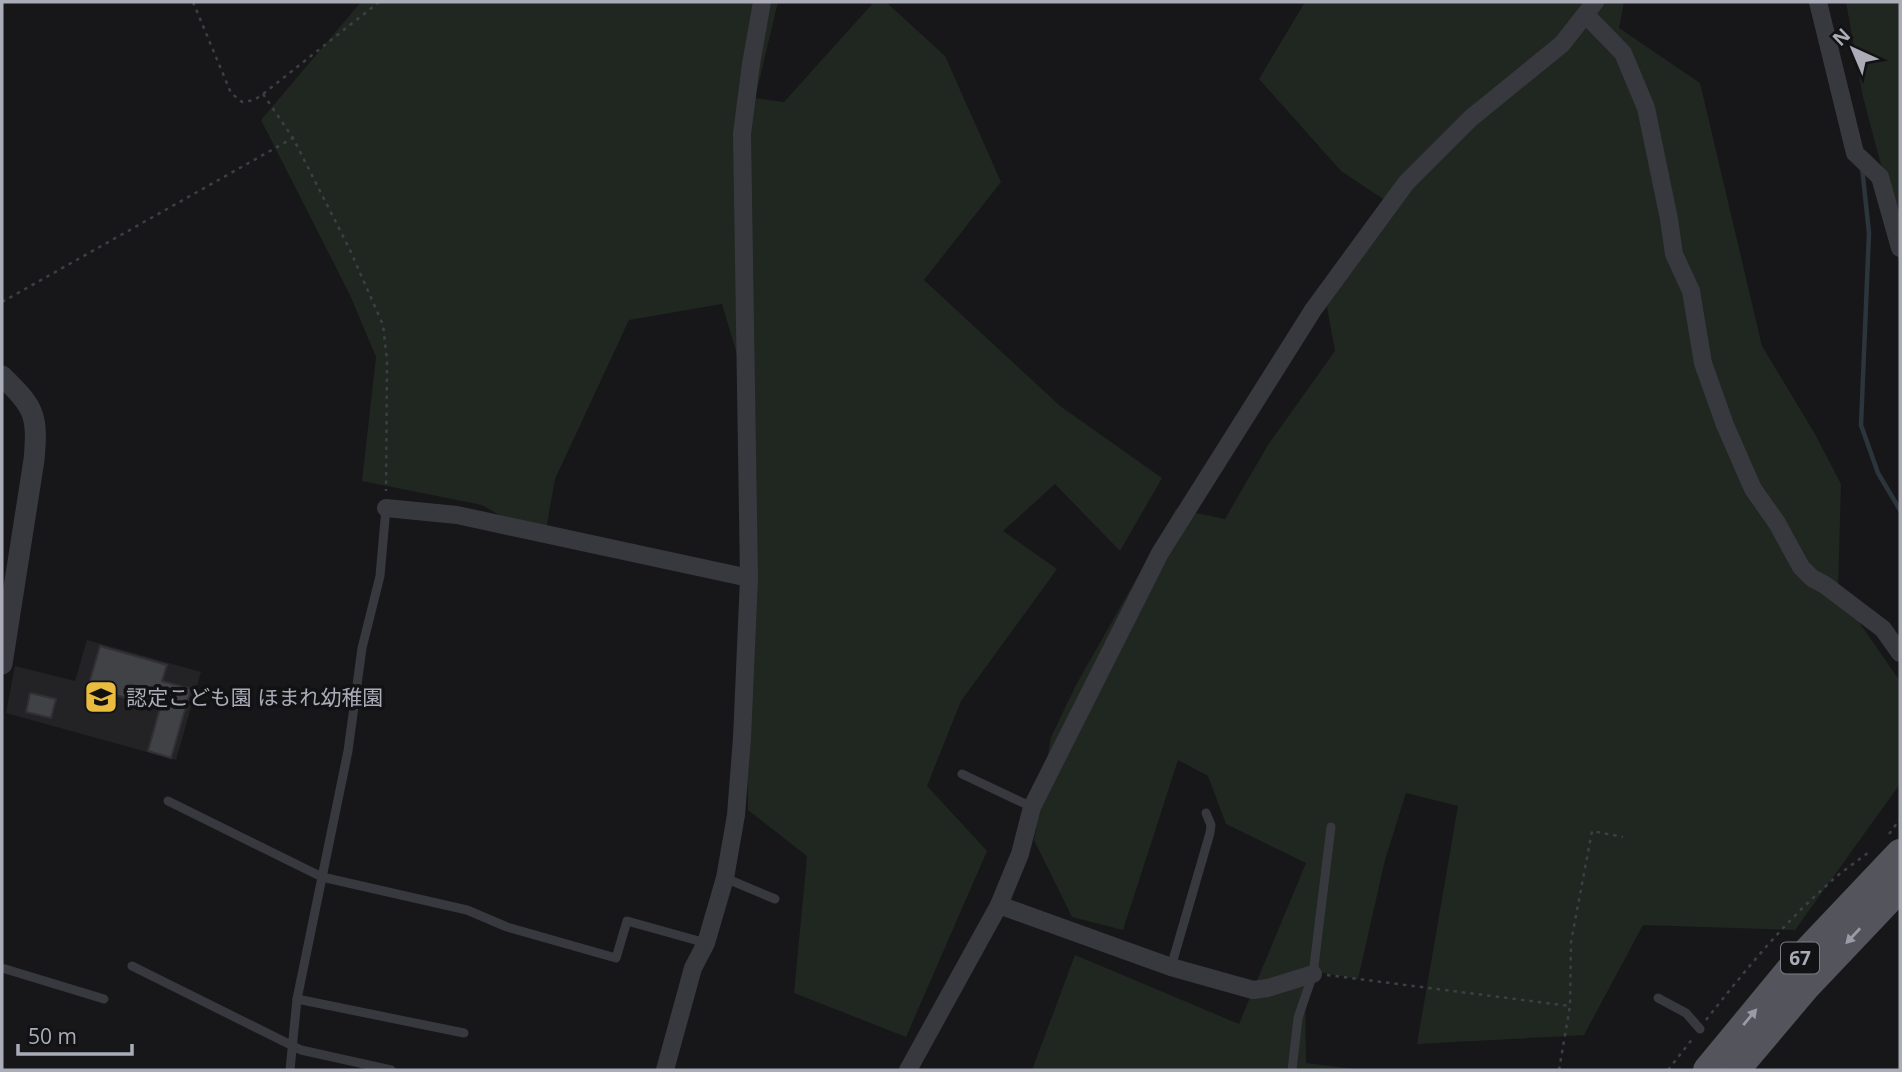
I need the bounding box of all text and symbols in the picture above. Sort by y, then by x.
north arrow [1818,14,1888,84]
text: N [1827,22,1856,51]
school or university icon: 認定こども園 ほまれ幼稚園 [82,678,120,716]
place label: 認定こども園 ほまれ幼稚園 [126,683,383,711]
one-way arrow [1844,928,1861,945]
road number: 67 [1781,942,1819,974]
one-way arrow [1742,1009,1757,1026]
scale bar [18,1012,131,1056]
text: 50 m [28,1022,77,1050]

